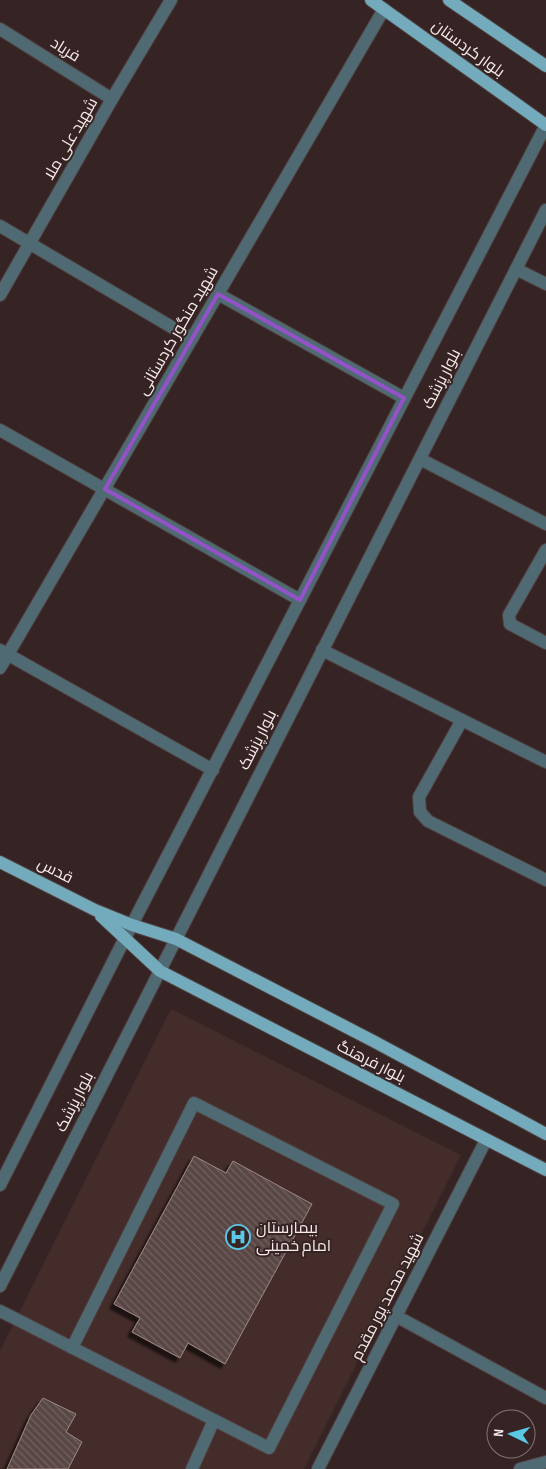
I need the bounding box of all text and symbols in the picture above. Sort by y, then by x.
street label: بلوار کردستان [428,16,508,82]
street label: فریاد [47,34,83,66]
street label: شهید علی ملا [40,95,102,183]
street label: شهید منگور کردستانی [133,263,223,399]
street label: بلوار پزشک [419,346,466,413]
street label: بلوار پزشک [235,707,282,774]
street label: قدس [34,854,76,888]
street label: بلوار فرهنگ [333,1037,409,1087]
street label: بلوار پزشک [52,1069,99,1136]
place label: بیمارستان امام خمینی [256,1219,331,1257]
hospital icon: بیمارستان امام خمینی [225,1224,251,1250]
street label: شهید محمد پور مقدم [348,1230,429,1364]
north arrow [486,1409,536,1459]
text: N [490,1428,507,1437]

